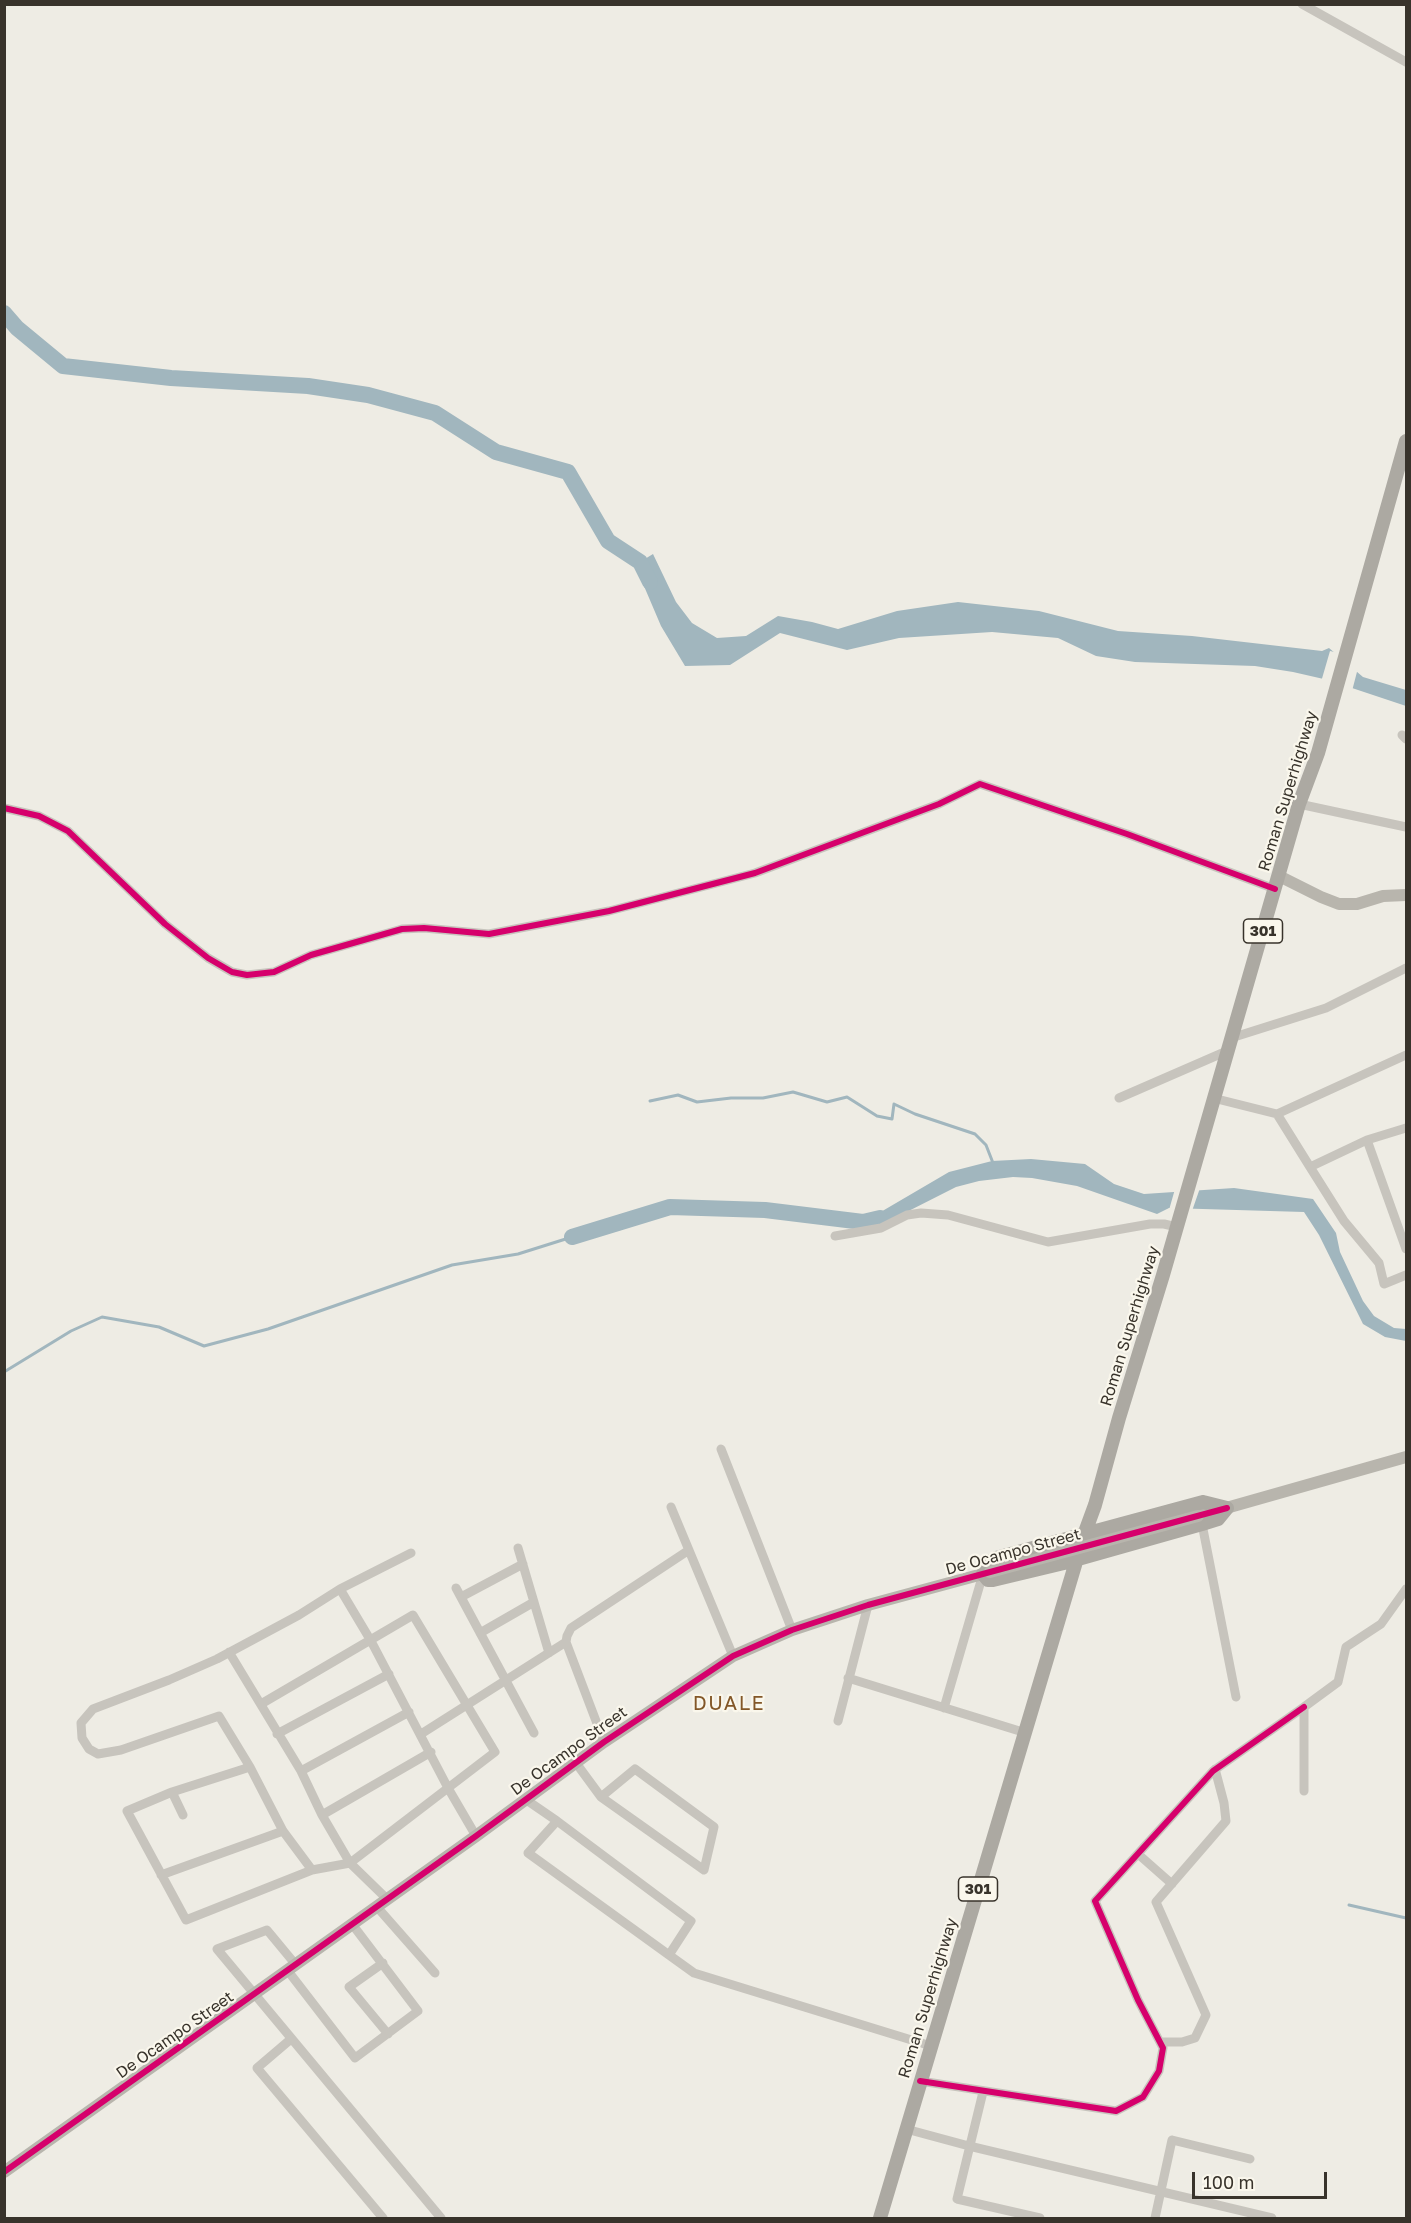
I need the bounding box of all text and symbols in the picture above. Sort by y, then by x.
street label: Roman Superhighway [1254,709,1322,873]
road number: 301 [1244,919,1282,943]
street label: Roman Superhighway [1096,1244,1164,1408]
street label: De Ocampo Street [943,1525,1083,1579]
district label: DUALE [693,1692,765,1716]
street label: De Ocampo Street [507,1702,631,1800]
road number: 301 [958,1877,998,1901]
street label: Roman Superhighway [894,1916,962,2080]
street label: De Ocampo Street [113,1987,237,2083]
scale bar [1195,2160,1330,2198]
text: 100 m [1203,2171,1254,2193]

